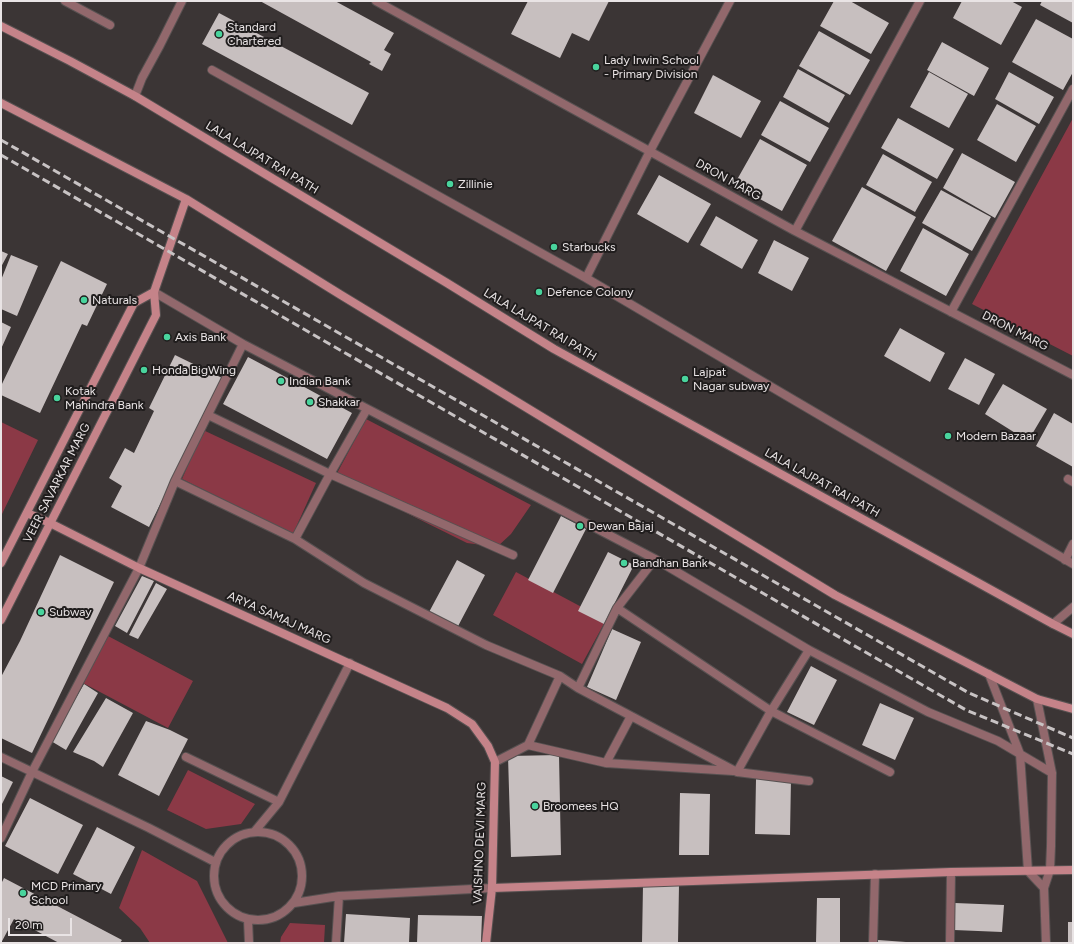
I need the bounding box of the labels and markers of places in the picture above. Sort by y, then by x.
place label: Standard Chartered [227,20,281,48]
marker: Standard Chartered [214,29,224,39]
place label: Lady Irwin School - Primary Division [604,53,699,81]
marker: Lady Irwin School - Primary Division [591,62,601,72]
place label: Zillinie [458,177,493,191]
marker: Zillinie [445,179,455,189]
place label: Starbucks [562,240,616,254]
marker: Starbucks [549,242,559,252]
place label: Defence Colony [547,285,634,299]
marker: Defence Colony [534,287,544,297]
place label: Naturals [92,293,137,307]
marker: Naturals [79,295,89,305]
place label: Axis Bank [175,330,226,344]
marker: Axis Bank [162,332,172,342]
place label: Honda BigWing [152,363,236,377]
marker: Honda BigWing [139,365,149,375]
place label: Lajpat Nagar subway [693,365,769,393]
place label: Indian Bank [289,374,351,388]
marker: Lajpat Nagar subway [680,374,690,384]
marker: Indian Bank [276,376,286,386]
place label: Kotak Mahindra Bank [65,384,144,412]
marker: Kotak Mahindra Bank [52,393,62,403]
place label: Shakkar [318,395,360,409]
marker: Shakkar [305,397,315,407]
place label: Modern Bazaar [956,429,1036,443]
marker: Modern Bazaar [943,431,953,441]
place label: Dewan Bajaj [588,519,654,533]
marker: Dewan Bajaj [575,521,585,531]
place label: Bandhan Bank [632,556,708,570]
marker: Bandhan Bank [619,558,629,568]
place label: Subway [49,605,92,619]
marker: Subway [36,607,46,617]
place label: Broomees HQ [543,799,619,813]
marker: Broomees HQ [530,801,540,811]
place label: MCD Primary School [31,879,101,907]
marker: MCD Primary School [18,888,28,898]

